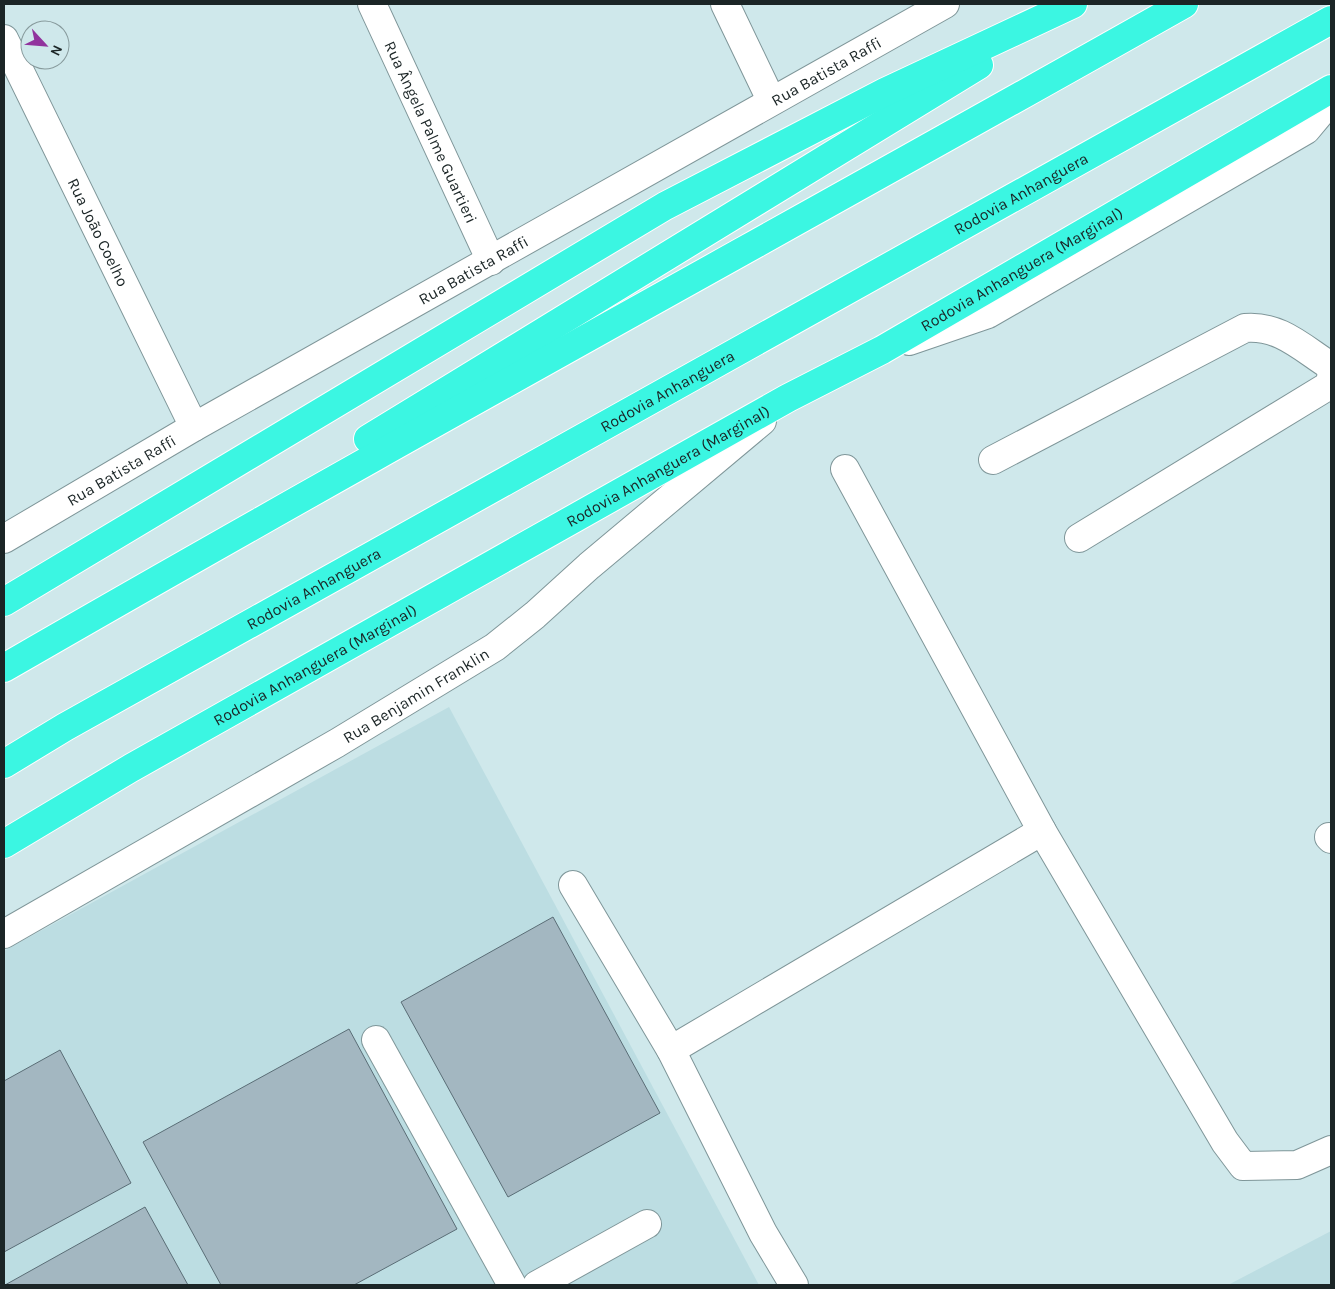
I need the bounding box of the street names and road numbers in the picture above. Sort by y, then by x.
street label: Rua Batista Raffi [768,32,884,109]
street label: Rua Ângela Palme Guartieri [381,38,482,226]
street label: Rodovia Anhanguera [950,148,1091,238]
street label: Rua João Coelho [64,175,133,289]
street label: Rodovia Anhanguera (Marginal) [917,203,1126,335]
street label: Rua Batista Raffi [415,231,532,308]
street label: Rodovia Anhanguera [597,346,738,436]
street label: Rodovia Anhanguera (Marginal) [563,401,773,531]
street label: Rua Batista Raffi [63,430,179,509]
street label: Rodovia Anhanguera [243,543,384,633]
street label: Rodovia Anhanguera (Marginal) [210,600,420,729]
street label: Rua Benjamin Franklin [339,644,492,747]

